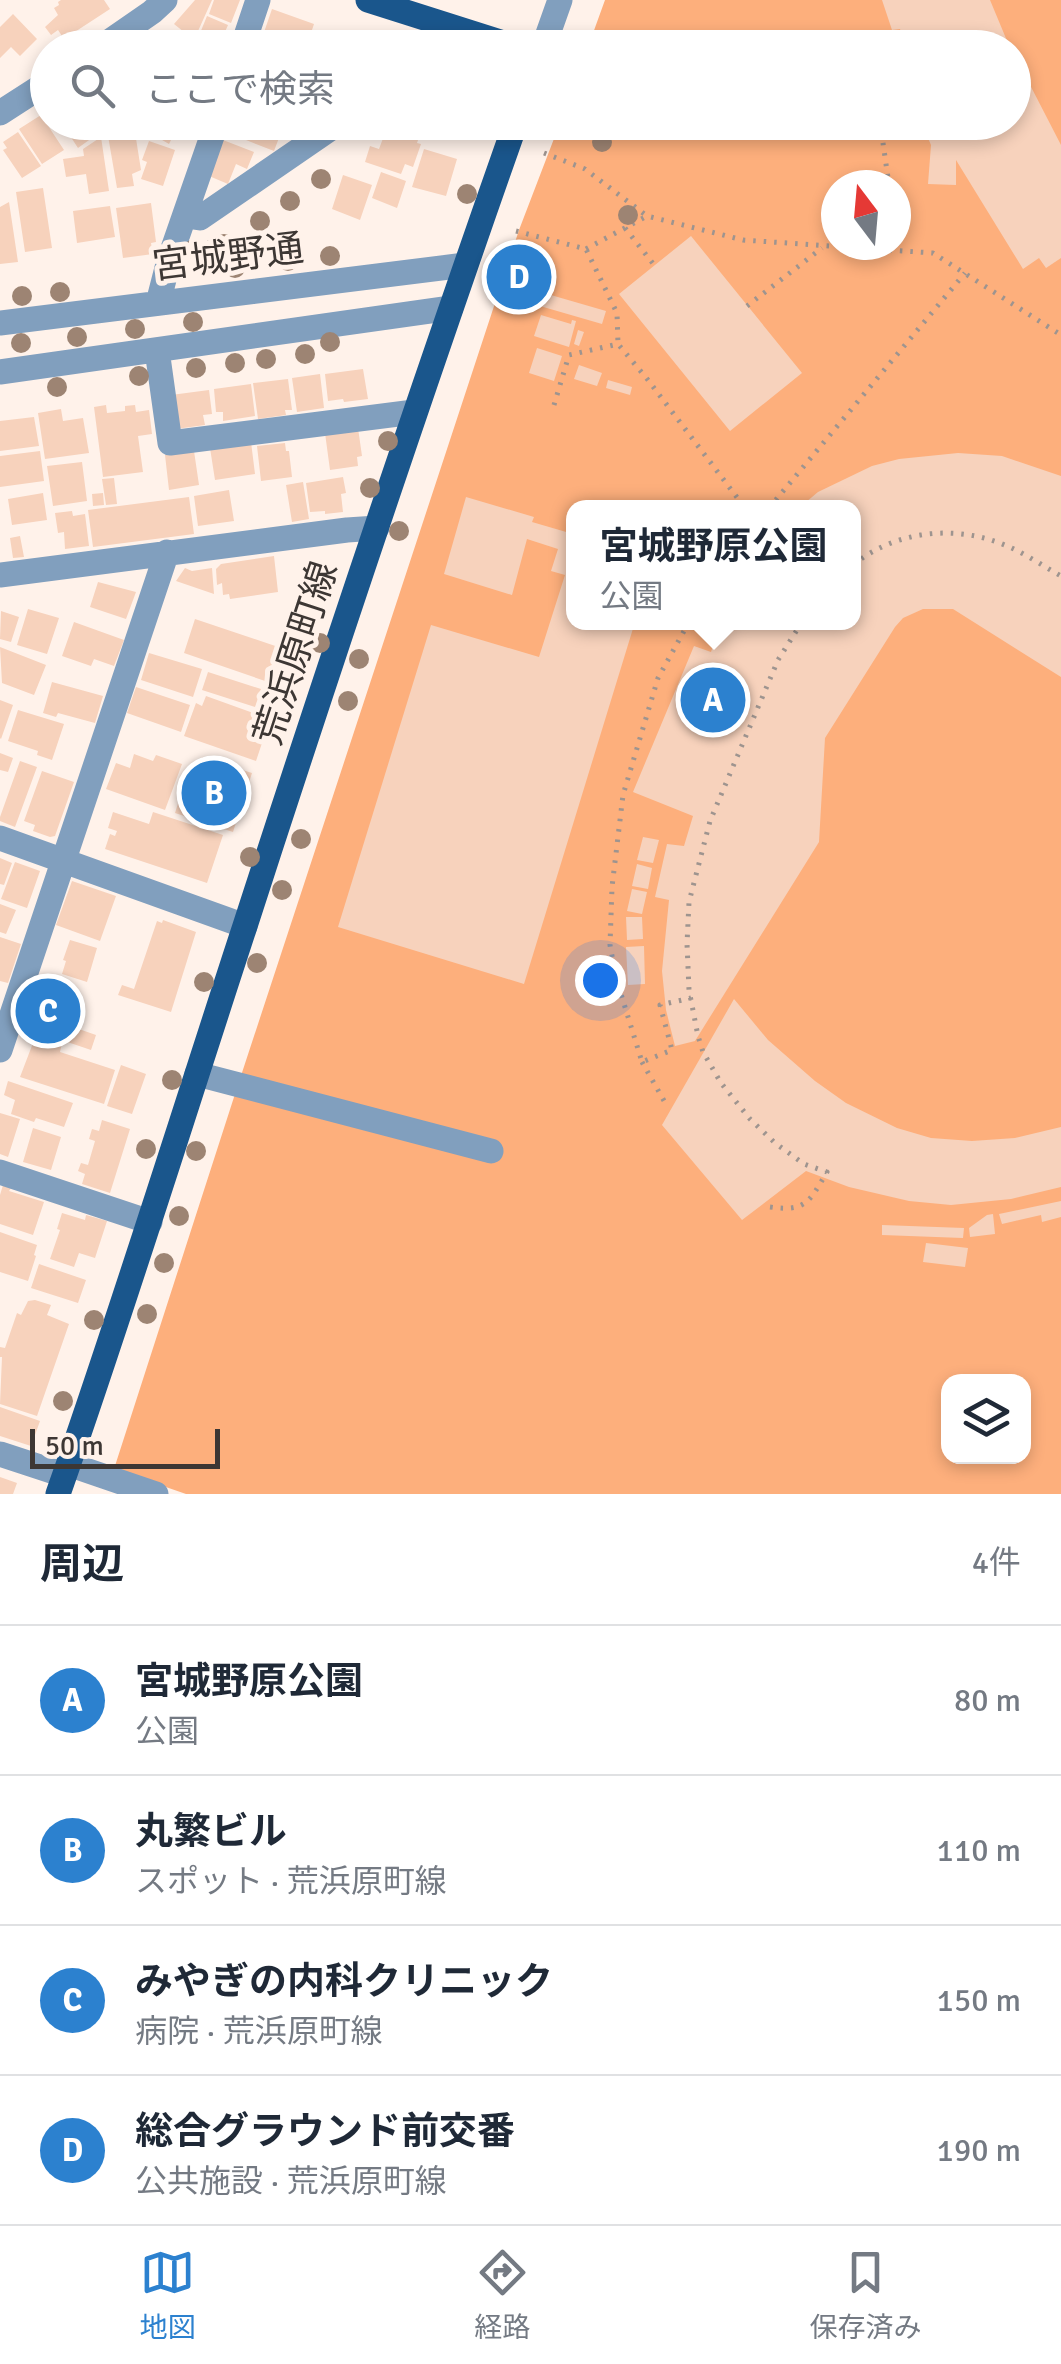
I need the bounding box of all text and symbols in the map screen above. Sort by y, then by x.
search box [30,30,1031,140]
icon: search [65,58,120,113]
text: ここで検索 [145,66,335,113]
north arrow [821,170,911,260]
street label: 宮城野通 [150,224,306,290]
pin: D [486,240,552,314]
popup [566,500,861,630]
text: 宮城野原公園 [599,523,828,570]
street label: 荒浜原町線 [244,555,348,751]
text: 公園 [599,577,664,616]
pin: A [680,662,746,738]
pin: B [182,756,246,830]
your location [575,955,626,1006]
pin: C [15,974,80,1048]
map controls [941,1374,1031,1464]
button: layers [941,1374,1031,1464]
scale bar [30,1424,220,1468]
text: 50 m [45,1429,104,1463]
text: 周辺 [40,1539,124,1590]
text: 4件 [972,1543,1021,1582]
text: 宮城野原公園 [135,1658,363,1705]
text: A [62,1681,83,1720]
text: 80 m [954,1681,1021,1720]
text: 公園 [135,1712,199,1751]
text: 丸繁ビル [135,1808,287,1855]
text: B [63,1831,82,1870]
text: 110 m [937,1831,1021,1870]
text: スポット · 荒浜原町線 [135,1862,447,1901]
text: みやぎの内科クリニック [135,1958,553,2005]
text: C [63,1981,82,2020]
text: 150 m [937,1981,1021,2020]
text: 病院 · 荒浜原町線 [135,2012,383,2051]
text: 総合グラウンド前交番 [135,2108,515,2155]
text: D [62,2131,83,2170]
text: 190 m [937,2131,1021,2170]
text: 公共施設 · 荒浜原町線 [135,2162,447,2201]
tab: 地図 [139,2245,196,2345]
tab: 経路 [474,2245,531,2345]
tab: 保存済み [809,2245,922,2345]

